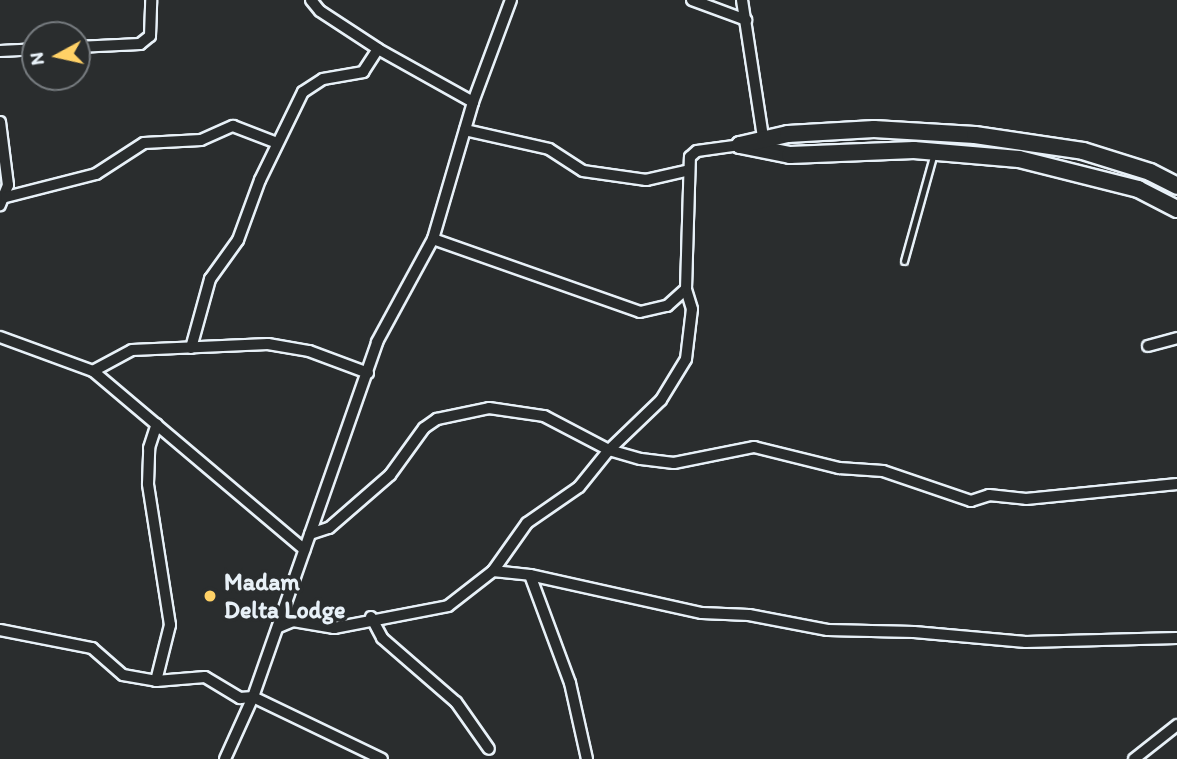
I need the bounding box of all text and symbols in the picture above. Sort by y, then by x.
north arrow [21,21,91,91]
text: N [24,51,49,67]
place label: Madam Delta Lodge [224,568,346,624]
marker: Madam Delta Lodge [202,588,218,604]

